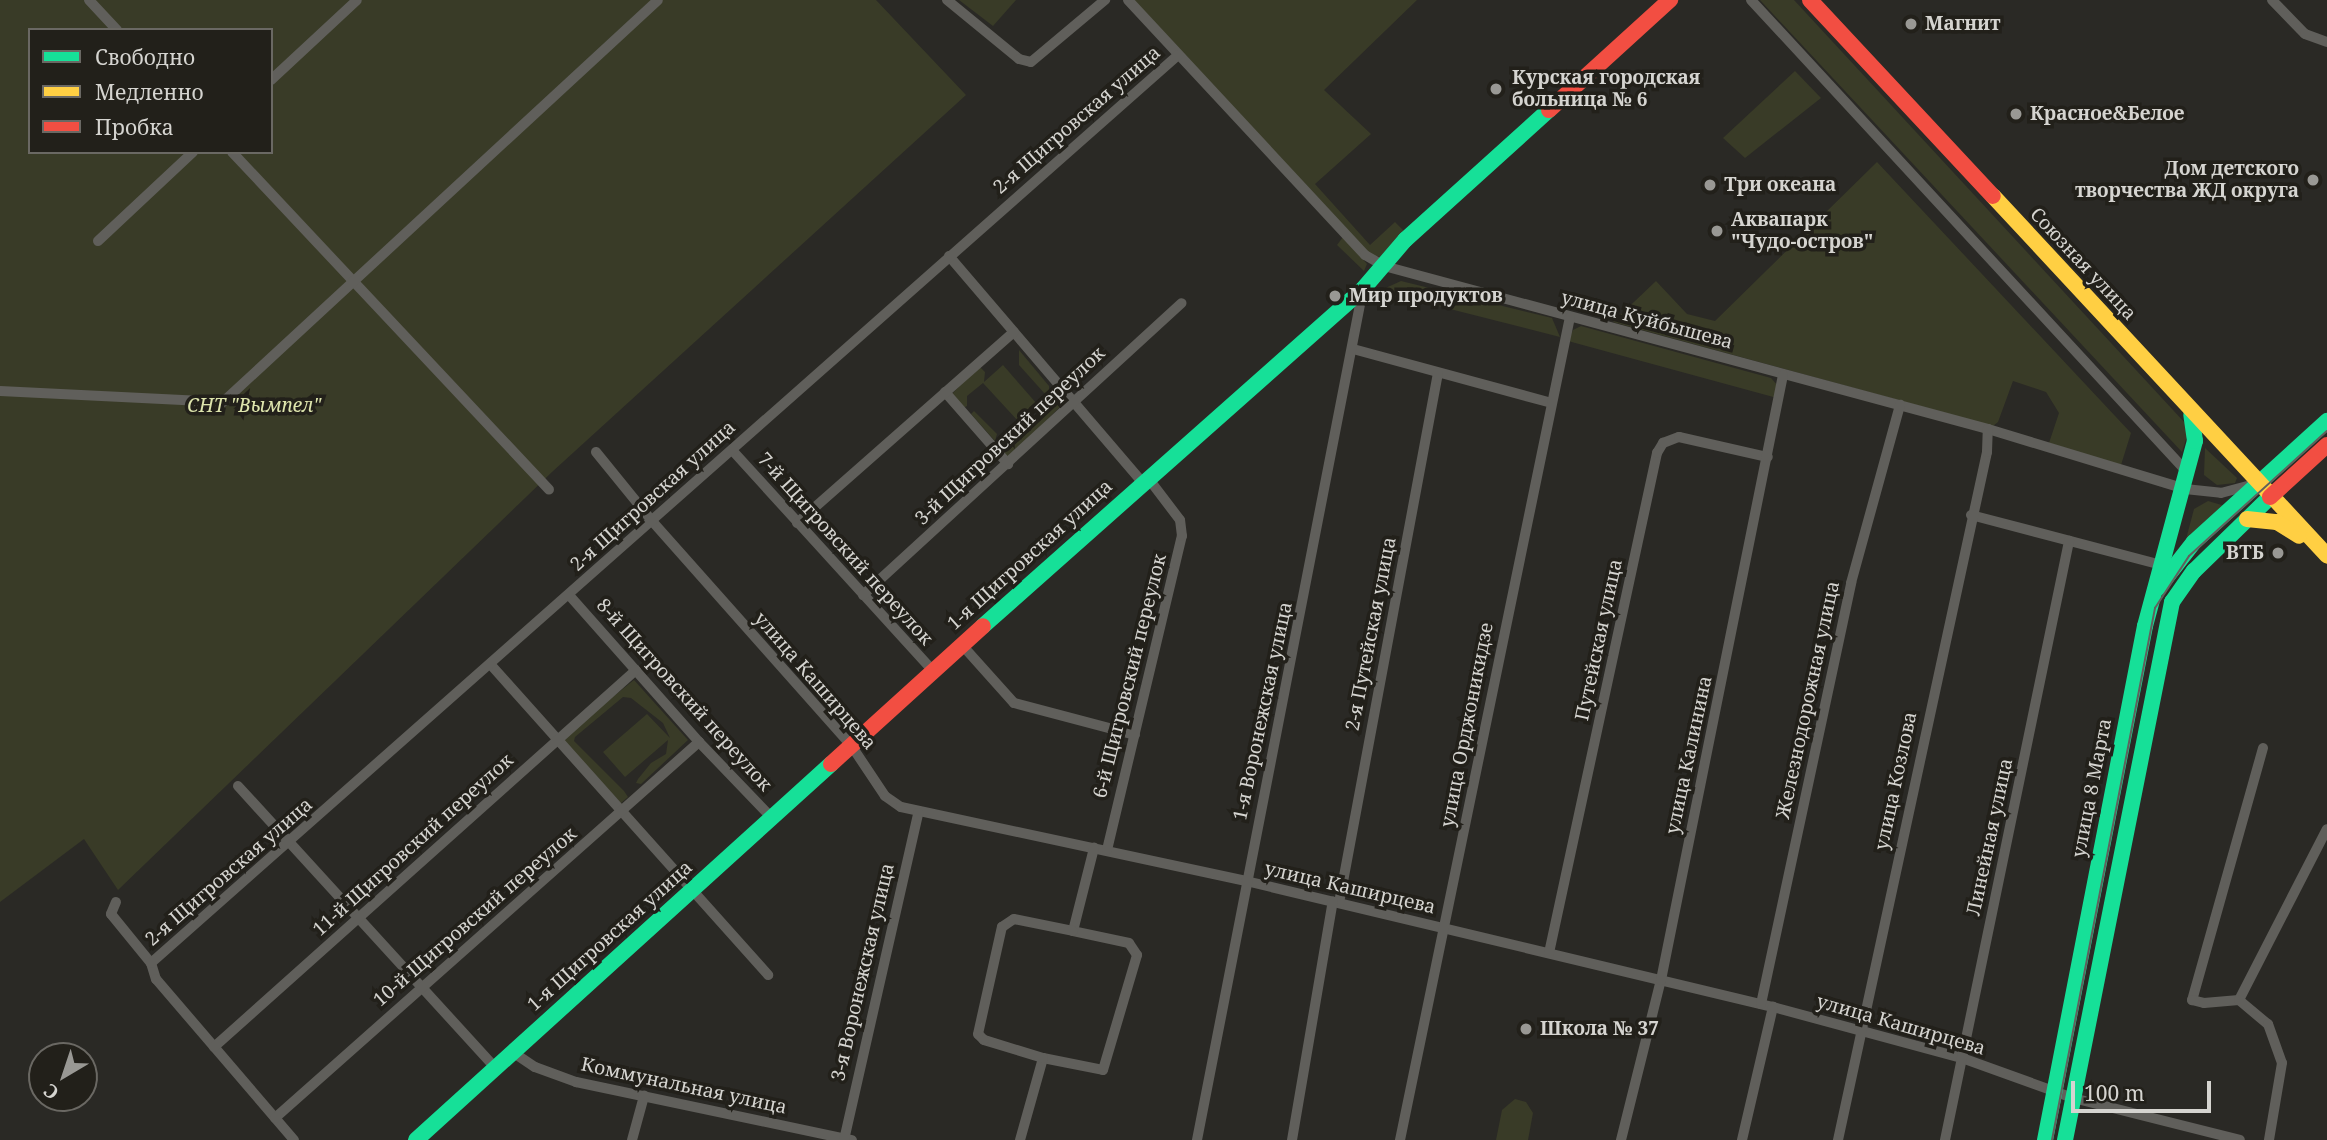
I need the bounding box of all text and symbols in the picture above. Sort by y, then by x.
place label: Магнит [1925,13,2001,35]
marker: Магнит [1903,16,1919,32]
legend [28,28,273,154]
street label: 2-я Щигровская улица [989,41,1165,199]
text: Свободно [95,43,195,71]
place label: Курская городская больница № 6 [1512,67,1700,111]
text: Медленно [95,78,204,106]
marker: Курская городская больница № 6 [1486,79,1506,99]
place label: Красное&Белое [2030,103,2185,125]
marker: Красное&Белое [2008,106,2024,122]
text: Пробка [95,113,174,141]
place label: Дом детского творчества ЖД округа [2075,158,2299,202]
marker: Дом детского творчества ЖД округа [2305,172,2321,188]
place label: Три океана [1724,174,1836,196]
marker: Три океана [1702,177,1718,193]
street label: Союзная улица [2025,203,2141,325]
place label: Аквапарк "Чудо-остров" [1731,209,1873,253]
marker: Аквапарк "Чудо-остров" [1709,223,1725,239]
place label: Мир продуктов [1349,285,1503,307]
street label: улица Куйбышева [1559,286,1735,354]
marker: Мир продуктов [1327,288,1343,304]
street label: 3-й Щигровский переулок [910,342,1110,530]
park label: СНТ "Вымпел" [187,395,321,417]
street label: 2-я Щигровская улица [566,416,740,576]
street label: 7-й Щигровский переулок [753,448,937,650]
street label: 1-я Щигровская улица [943,475,1117,635]
street label: 2-я Путейская улица [1341,535,1401,733]
place label: ВТБ [2226,542,2264,564]
marker: ВТБ [2270,545,2286,561]
street label: 6-й Щигровский переулок [1089,552,1171,800]
street label: Путейская улица [1571,557,1627,723]
street label: Железнодорожная улица [1772,579,1844,821]
street label: 8-й Щигровский переулок [592,594,776,796]
street label: 1-я Воронежская улица [1229,600,1297,822]
street label: улица Каширцева [749,608,881,754]
street label: улица Орджоникидзе [1436,621,1498,829]
street label: улица Калинина [1661,674,1717,836]
street label: улица Козлова [1870,710,1922,852]
street label: улица 8 Марта [2067,717,2117,859]
street label: 11-й Щигровский переулок [308,749,518,941]
street label: Линейная улица [1962,756,2018,918]
street label: 2-я Щигровская улица [141,793,317,951]
street label: 10-й Щигровский переулок [369,823,581,1011]
street label: 1-я Щигровская улица [523,856,697,1016]
street label: улица Каширцева [1262,857,1438,919]
street label: 3-я Воронежская улица [827,861,899,1083]
street label: улица Каширцева [1814,990,1988,1060]
place label: Школа № 37 [1540,1018,1659,1040]
marker: Школа № 37 [1518,1021,1534,1037]
north arrow [28,1042,98,1112]
street label: Коммунальная улица [579,1053,789,1119]
scale bar [2075,1066,2215,1110]
text: С [38,1078,64,1106]
text: 100 m [2084,1079,2145,1107]

